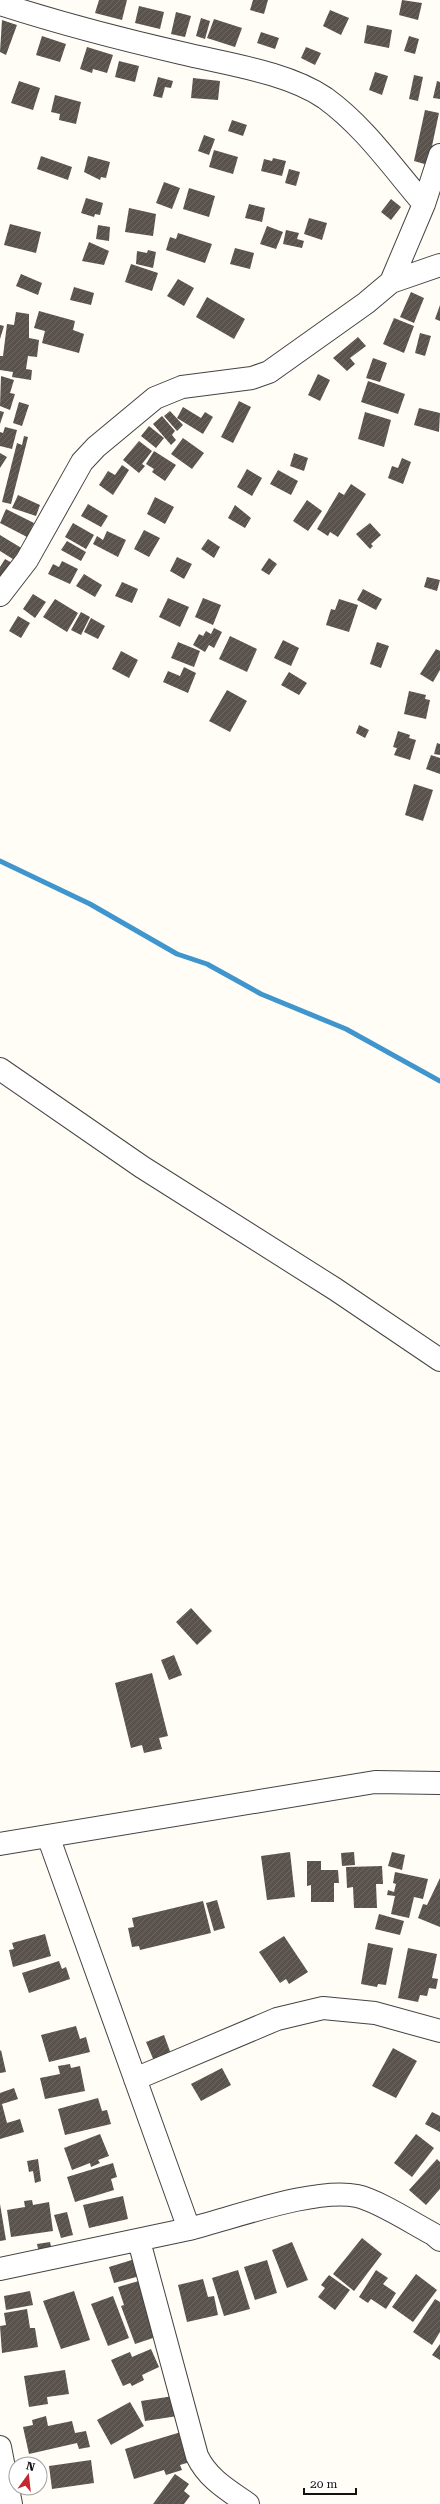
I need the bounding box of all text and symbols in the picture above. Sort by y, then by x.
north arrow [8,2456,48,2496]
text: N [25,2459,37,2474]
scale bar [304,2470,356,2496]
text: 20 m [310,2477,337,2491]

